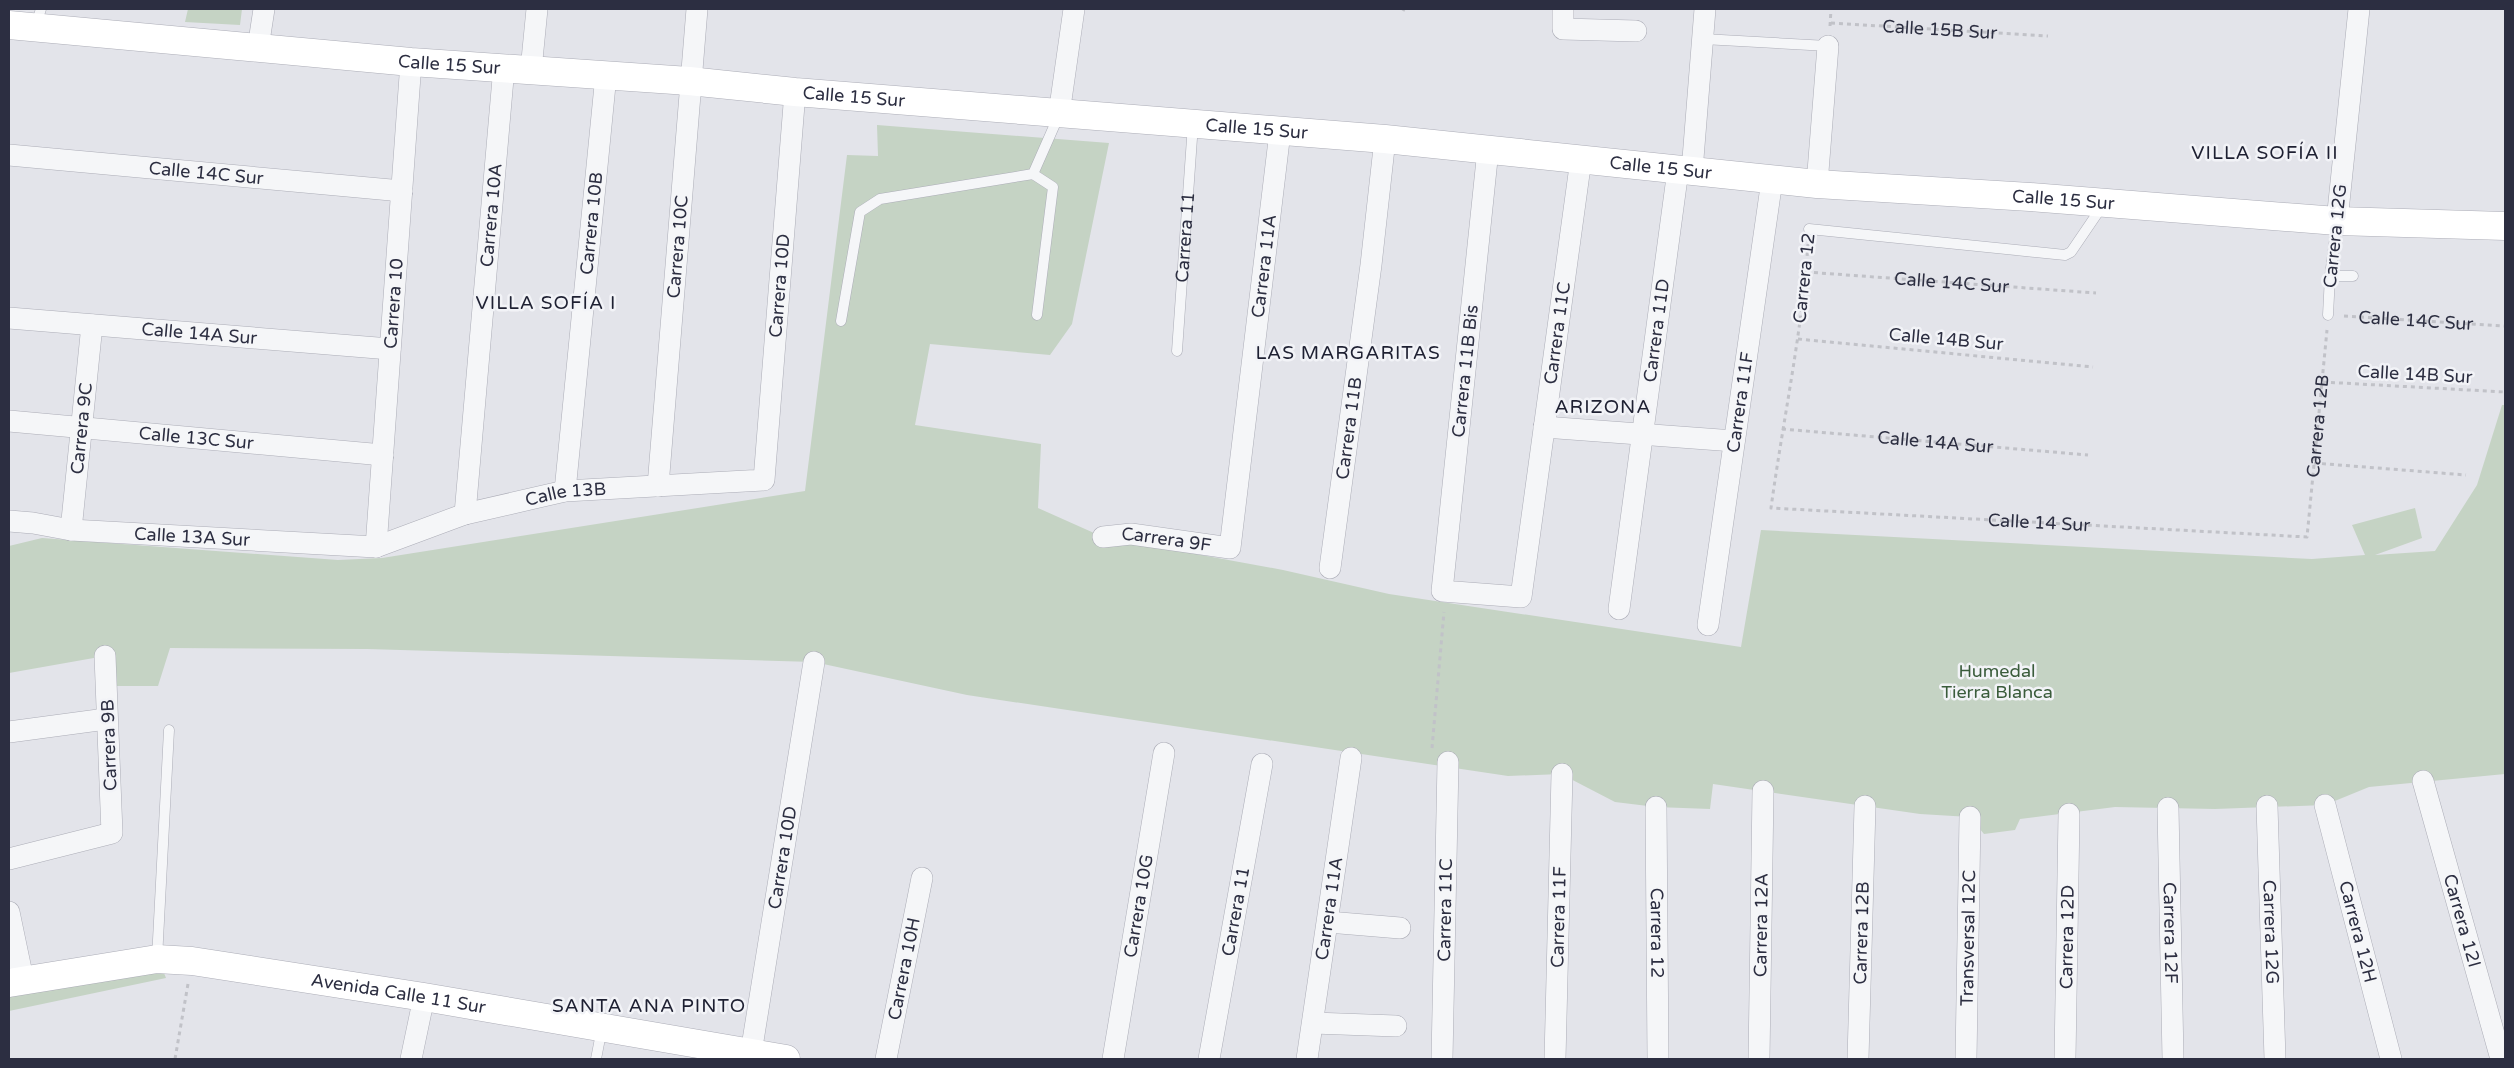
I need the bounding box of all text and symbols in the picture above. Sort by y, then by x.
street label: Calle 15B Sur [1882,15,1998,44]
street label: Calle 15 Sur [397,50,501,79]
street label: Calle 15 Sur [802,82,906,112]
street label: Calle 15 Sur [1205,114,1309,144]
district label: VILLA SOFÍA II [2191,141,2339,164]
street label: Calle 15 Sur [1609,151,1713,184]
street label: Calle 14C Sur [148,157,265,189]
street label: Carrera 10A [476,162,507,268]
street label: Carrera 10B [575,171,607,276]
street label: Carrera 12G [2319,183,2351,289]
street label: Calle 15 Sur [2012,185,2115,215]
street label: Carrera 11 [1171,191,1199,283]
street label: Carrera 10C [662,194,693,299]
street label: Carrera 11A [1247,213,1281,319]
street label: Carrera 12 [1788,232,1820,324]
street label: Carrera 10D [764,233,795,338]
street label: Carrera 10 [379,258,408,350]
street label: Calle 14C Sur [1893,267,2010,298]
street label: Carrera 11D [1639,277,1674,384]
street label: Carrera 11C [1539,280,1575,386]
district label: VILLA SOFÍA I [476,291,616,314]
street label: Carrera 11B Bis [1447,304,1483,438]
street label: Calle 14C Sur [2358,306,2474,335]
street label: Calle 14A Sur [141,318,258,349]
street label: Calle 14B Sur [1888,323,2004,355]
district label: LAS MARGARITAS [1255,342,1441,364]
street label: Carrera 11F [1722,350,1758,454]
street label: Calle 14B Sur [2357,360,2473,388]
street label: Carrera 12B [2302,374,2334,478]
street label: Carrera 11B [1331,376,1367,481]
street label: Carrera 9C [66,382,97,475]
district label: ARIZONA [1554,396,1652,418]
street label: Calle 13C Sur [138,422,255,454]
street label: Calle 14A Sur [1877,426,1994,458]
street label: Calle 13B [523,478,607,511]
street label: Calle 14 Sur [1987,509,2091,536]
street label: Calle 13A Sur [134,523,251,551]
street label: Carrera 9F [1121,523,1213,556]
park label: Humedal Tierra Blanca [1941,660,2053,703]
street label: Carrera 9B [96,699,122,791]
street label: Carrera 10D [763,804,802,911]
street label: Carrera 10G [1119,853,1158,959]
street label: Carrera 11A [1311,855,1347,962]
street label: Carrera 11C [1433,858,1457,962]
street label: Carrera 11 [1217,865,1254,958]
street label: Carrera 11F [1546,866,1571,968]
street label: Transversal 12C [1956,870,1980,1006]
street label: Carrera 12I [2439,871,2486,970]
street label: Carrera 12A [1749,873,1773,977]
street label: Carrera 12G [2258,879,2284,984]
street label: Carrera 12H [2334,879,2382,985]
street label: Carrera 12B [1849,881,1874,985]
street label: Carrera 12F [2158,882,2183,984]
street label: Carrera 12D [2055,885,2079,989]
street label: Carrera 12 [1646,888,1668,978]
street label: Carrera 10H [883,915,925,1022]
street label: Avenida Calle 11 Sur [310,969,488,1018]
district label: SANTA ANA PINTO [552,995,746,1017]

